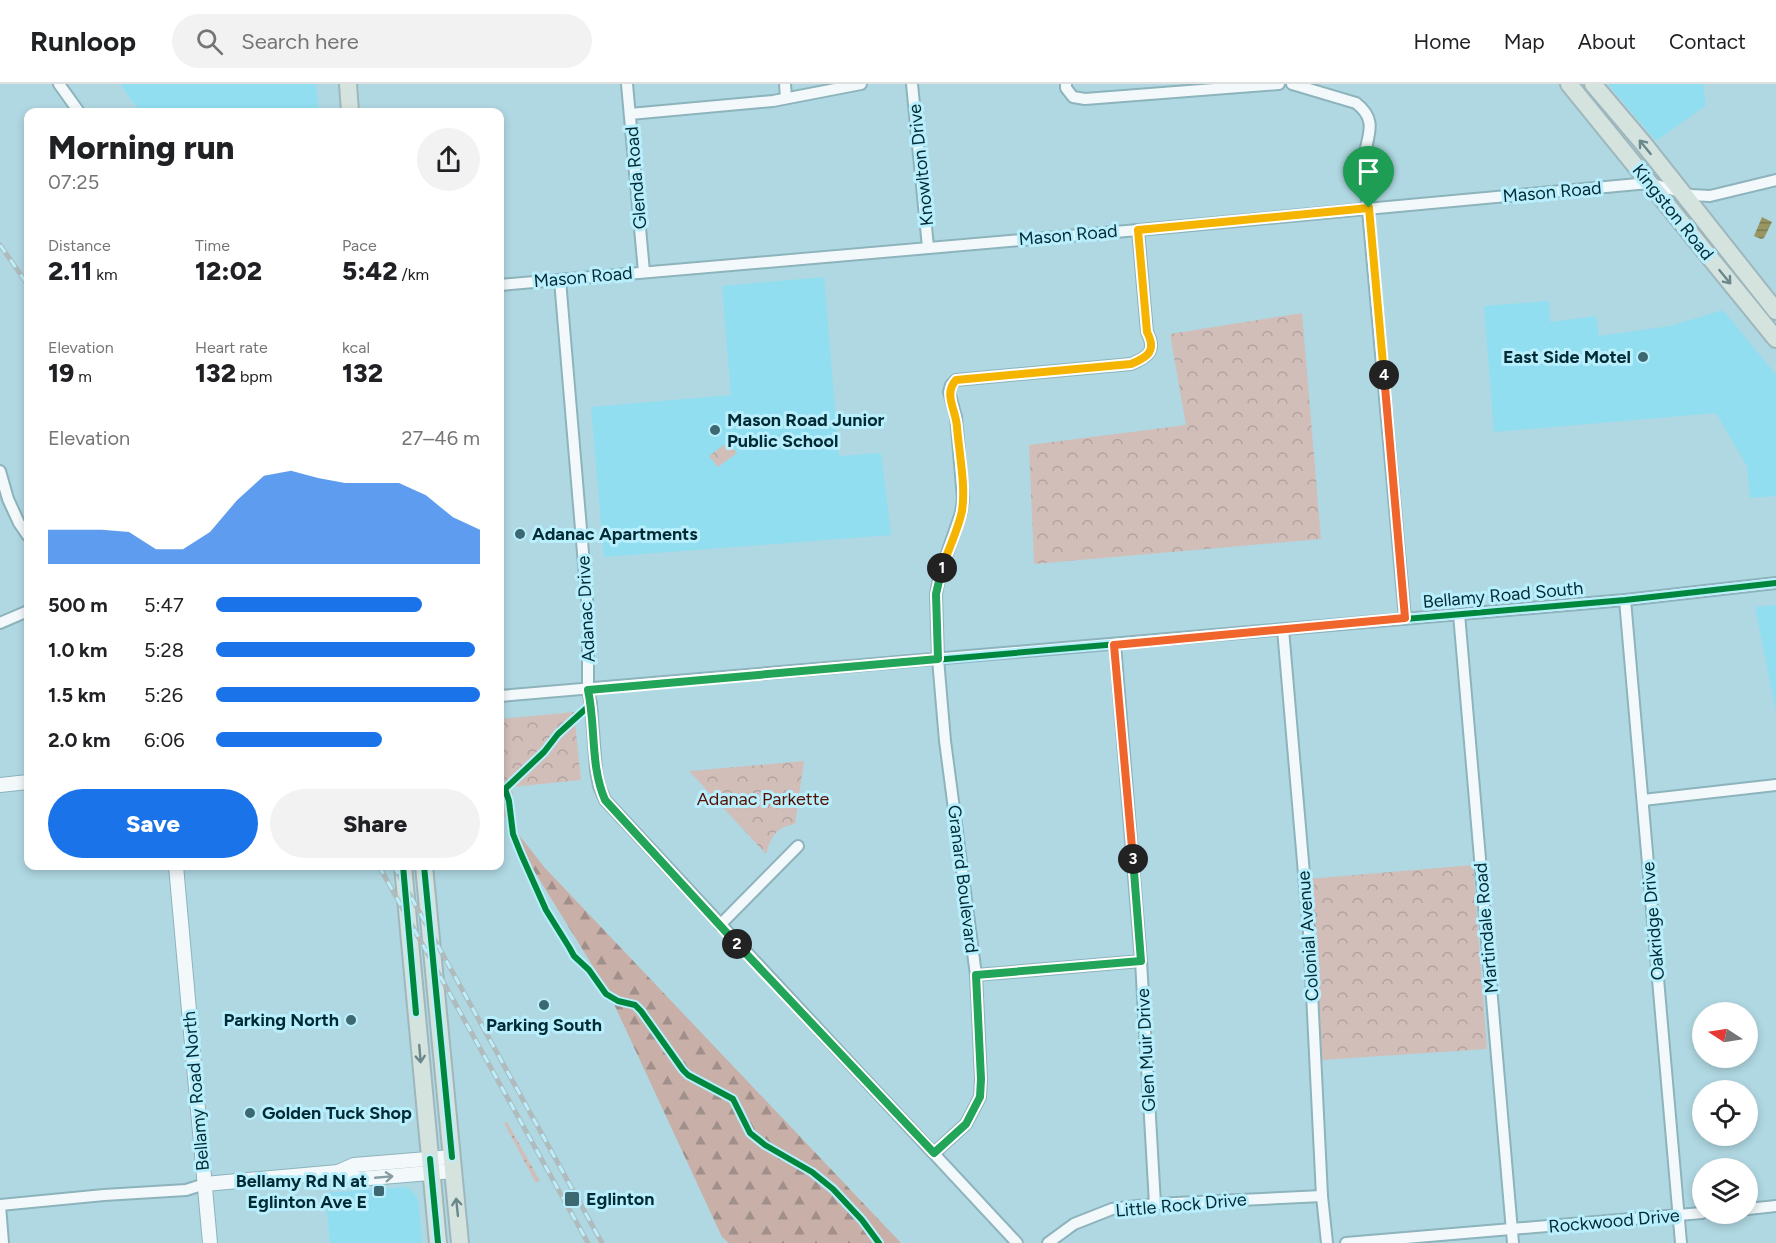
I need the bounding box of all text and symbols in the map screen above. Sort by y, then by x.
search box [172,14,592,68]
text: Runloop [30,24,136,58]
icon: search [193,25,226,58]
text: Search here [241,28,359,55]
text: Home [1414,29,1471,54]
text: Map [1504,29,1545,54]
text: About [1578,29,1636,54]
text: Contact [1669,29,1746,54]
street label: Knowlton Drive [904,103,938,227]
street label: Glenda Road [621,126,651,230]
text: Morning run [48,128,234,167]
button: share [417,128,480,191]
one-way arrow [1639,139,1652,155]
pin [1343,146,1394,208]
icon: arrive [1352,155,1385,188]
street label: Kingston Road [1628,160,1718,264]
text: 07:25 [48,170,99,194]
street label: Mason Road [1502,177,1602,207]
street label: Mason Road [1018,220,1118,250]
text: Distance [48,236,111,255]
text: Time [195,236,230,255]
text: Pace [342,236,377,255]
text: 2.11 [48,255,92,287]
text: 12:02 [195,255,262,287]
text: 5:42 [342,255,398,287]
street label: Mason Road [533,262,633,292]
text: km [92,265,118,284]
text: /km [398,265,429,284]
one-way arrow [1719,269,1732,285]
text: Elevation [48,338,114,357]
text: Heart rate [195,338,268,357]
text: kcal [342,338,370,357]
place label: East Side Motel [1503,346,1631,368]
marker: East Side Motel [1636,350,1650,364]
text: 19 [48,357,74,389]
text: 132 [195,357,236,389]
text: 132 [342,357,383,389]
pin: 4 [1369,360,1399,390]
text: 4 [1379,365,1389,384]
text: m [74,367,92,386]
text: bpm [236,367,272,386]
place label: Mason Road Junior Public School [727,409,885,452]
marker: Mason Road Junior Public School [708,423,722,437]
text: Elevation [48,426,130,450]
text: 27–46 m [401,426,480,450]
place label: Adanac Apartments [532,523,698,545]
marker: Adanac Apartments [513,527,527,541]
pin: 1 [927,553,957,583]
street label: Adanac Drive [572,555,600,663]
text: 1 [939,558,945,577]
street label: Bellamy Road South [1422,577,1584,613]
text: 500 m [48,593,108,617]
text: 5:47 [144,593,184,617]
text: 1.0 km [48,638,107,662]
text: 5:28 [144,638,184,662]
text: 1.5 km [48,683,106,707]
text: 5:26 [144,683,183,707]
text: 2.0 km [48,728,110,752]
text: 6:06 [144,728,185,752]
park label: Adanac Parkette [697,788,829,810]
button: Save [48,789,258,858]
button: Share [270,789,480,858]
street label: Granard Boulevard [943,804,983,954]
pin: 3 [1118,844,1148,874]
text: 3 [1129,849,1137,868]
street label: Oakridge Drive [1637,861,1669,981]
street label: Martindale Road [1469,862,1503,994]
street label: Colonial Avenue [1292,870,1324,1002]
pin: 2 [722,929,752,959]
text: 2 [732,934,742,953]
street label: Glen Muir Drive [1132,988,1160,1112]
marker: Parking South [537,998,551,1012]
north arrow [1692,1002,1758,1068]
map controls [1692,1002,1758,1224]
place label: Parking North [223,1009,339,1031]
street label: Bellamy Road North [178,1010,214,1172]
marker: Parking North [344,1013,358,1027]
place label: Parking South [486,1014,602,1036]
one-way arrow [415,1043,426,1063]
button: locate [1692,1080,1758,1146]
place label: Golden Tuck Shop [262,1102,412,1124]
marker: Golden Tuck Shop [243,1106,257,1120]
button: layers [1692,1158,1758,1224]
place label: Bellamy Rd N at Eglinton Ave E [236,1170,367,1213]
one-way arrow [374,1171,394,1182]
marker: Bellamy Rd N at Eglinton Ave E [372,1184,386,1198]
place label: Eglinton [586,1188,655,1210]
street label: Little Rock Drive [1114,1188,1248,1222]
marker: Eglinton [563,1190,581,1208]
one-way arrow [451,1197,462,1217]
street label: Rockwood Drive [1548,1204,1681,1238]

